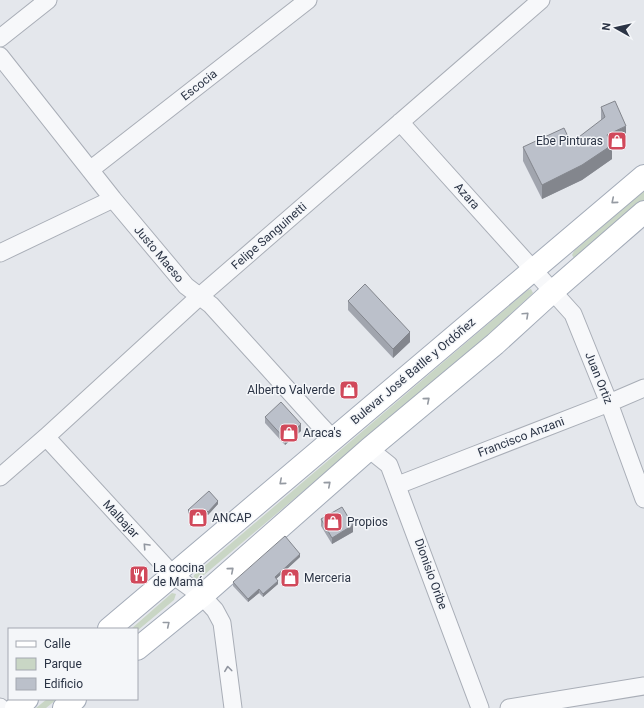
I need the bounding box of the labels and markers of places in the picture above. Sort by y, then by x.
shop icon: Ebe Pinturas [606,130,628,152]
place label: Ebe Pinturas [536,134,603,148]
shop icon: Alberto Valverde [338,379,360,401]
place label: Alberto Valverde [247,383,335,397]
shop icon: Araca's [278,422,300,444]
place label: Araca's [303,426,341,440]
shop icon: ANCAP [187,507,209,529]
place label: ANCAP [212,511,252,525]
shop icon: Propios [322,511,344,533]
place label: Propios [347,515,388,529]
place label: La cocina de Mamá [153,561,204,589]
restaurant icon: La cocina de Mamá [128,564,150,586]
shop icon: Merceria [279,567,301,589]
place label: Merceria [304,571,351,585]

